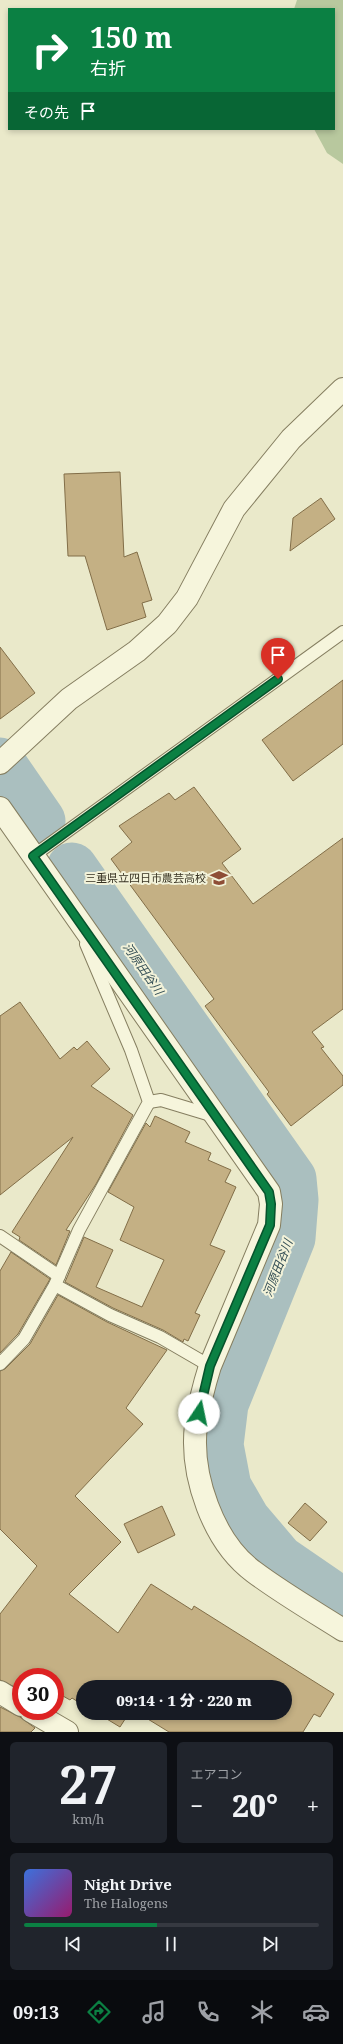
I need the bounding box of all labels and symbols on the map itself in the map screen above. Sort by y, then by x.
pin [261,638,295,679]
school or university icon: 三重県立四日市農芸高校 [209,868,229,888]
place label: 三重県立四日市農芸高校 [85,870,206,885]
water label: 河原田谷川 [119,939,169,1000]
water label: 河原田谷川 [259,1235,297,1299]
position arrow [178,1392,220,1434]
speed limit sign: 30 [12,1668,64,1720]

